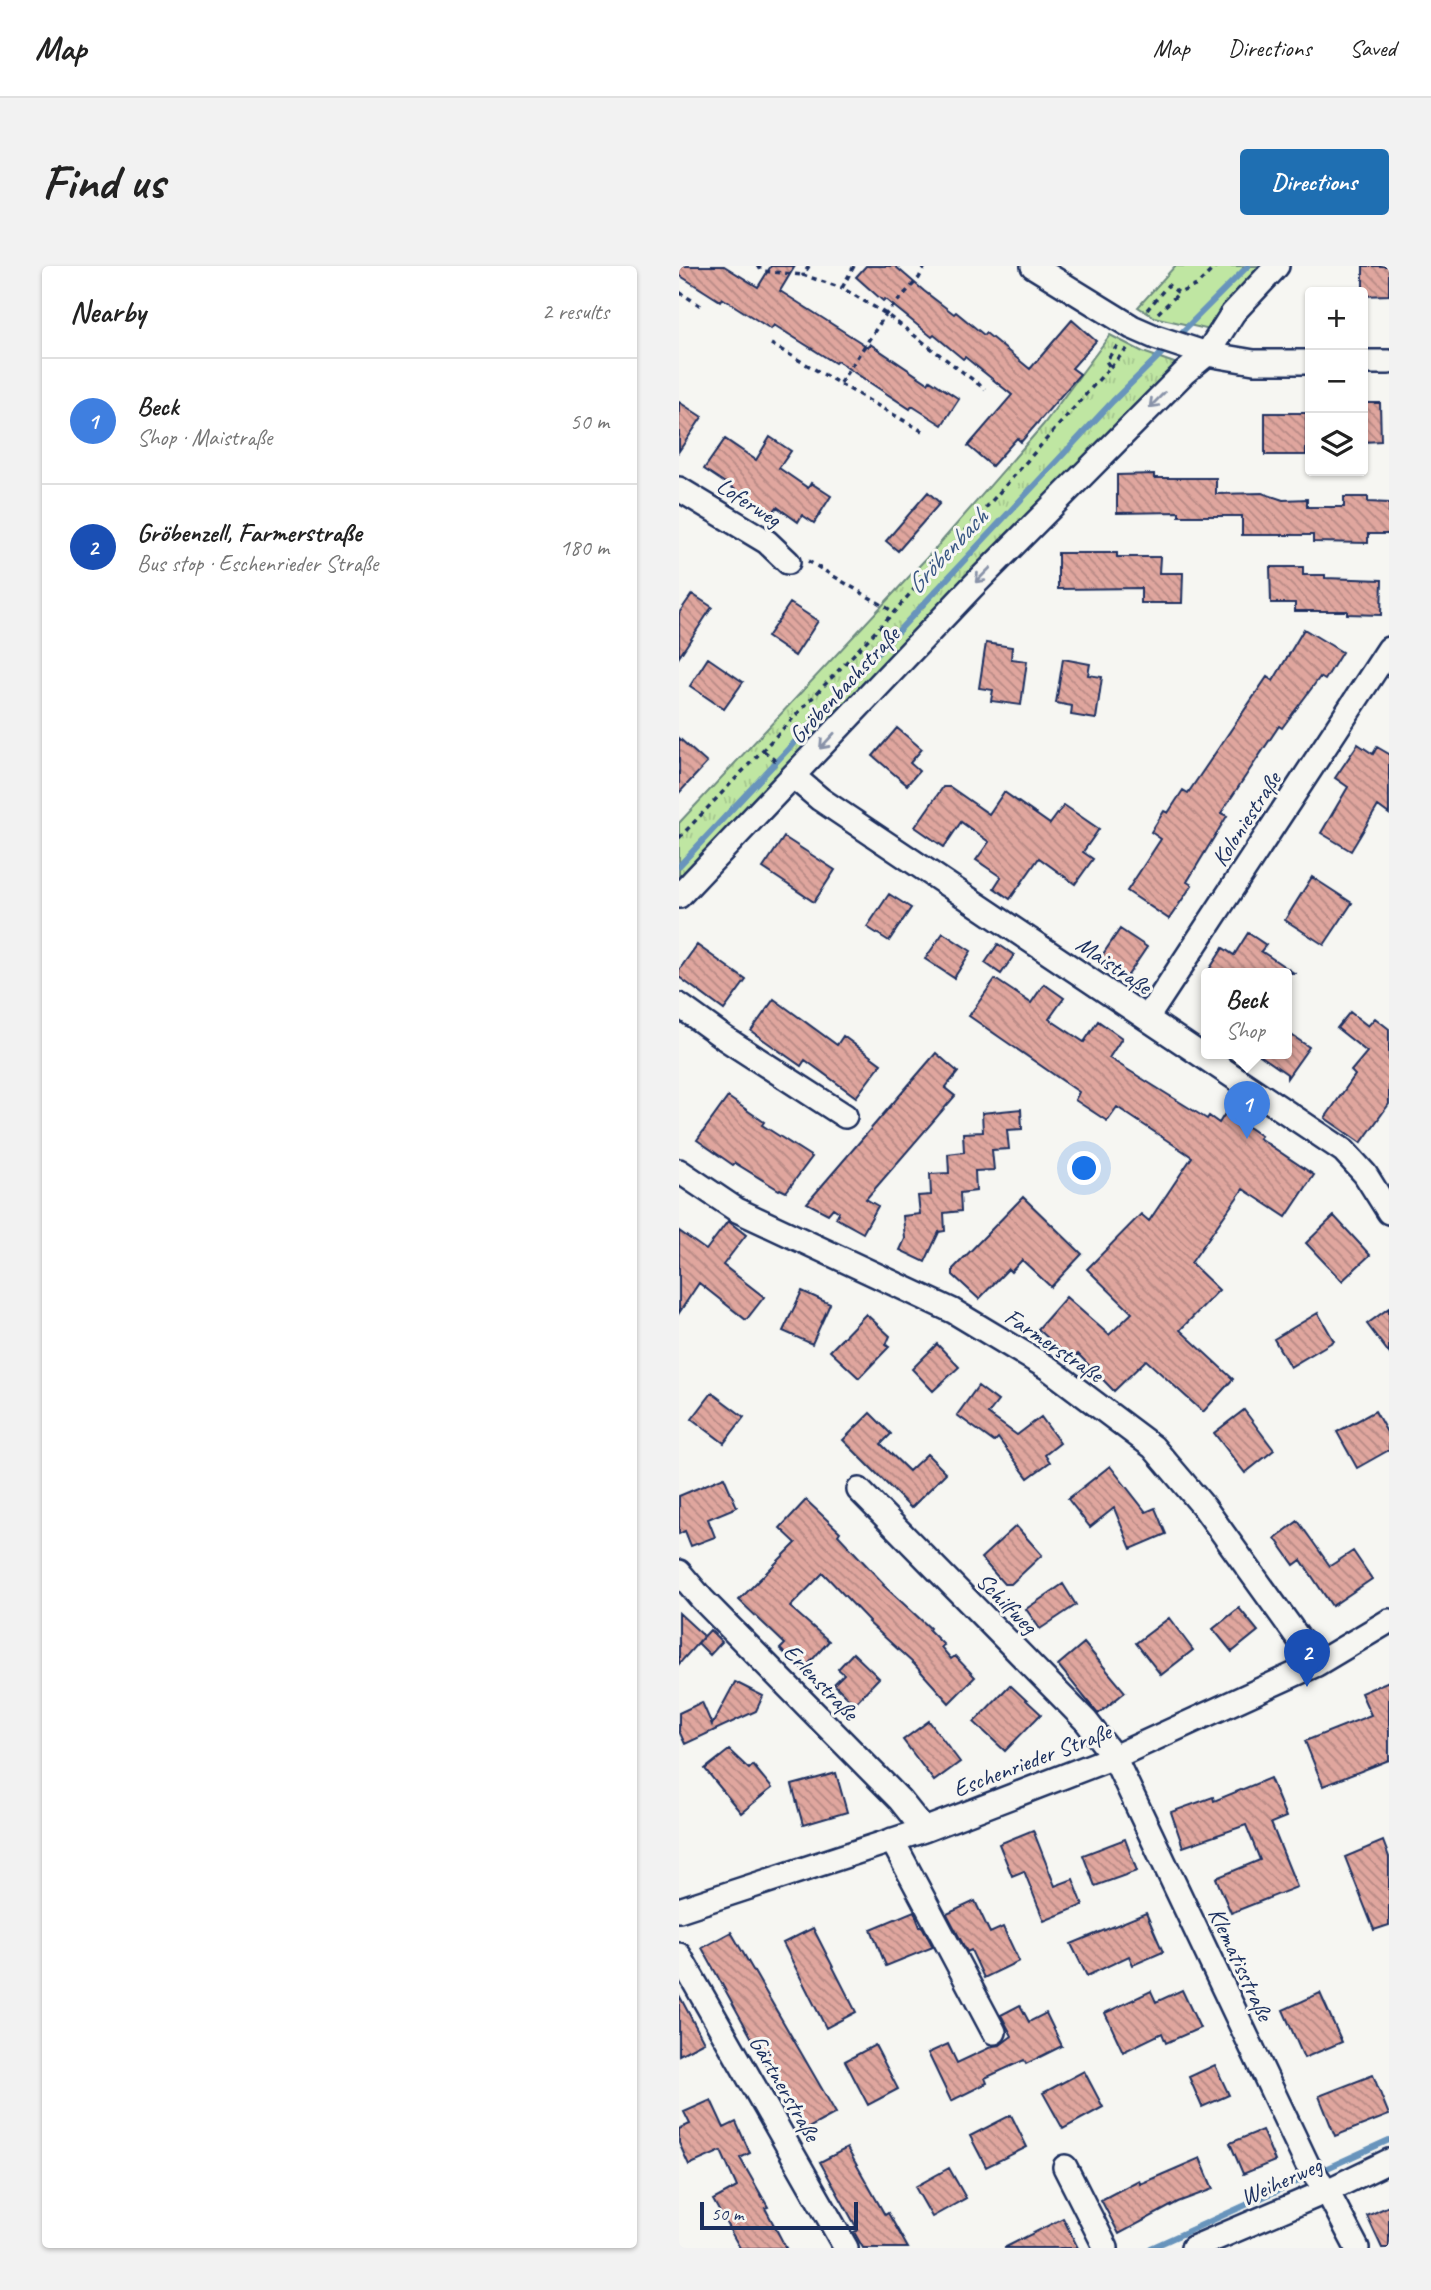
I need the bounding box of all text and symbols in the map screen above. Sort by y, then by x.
text: Map [35,27,86,69]
text: Map [1153,33,1190,63]
text: Directions [1228,33,1311,63]
text: Saved [1349,33,1396,63]
button: Directions [1240,149,1389,215]
text: Find us [42,151,164,213]
map controls [1305,287,1368,476]
button: + [1305,287,1368,350]
text: Nearby [70,293,146,331]
text: 2 results [542,297,609,326]
button: − [1305,350,1368,413]
text: Beck [137,390,178,423]
one-way arrow [1149,391,1166,408]
text: 1 [88,407,98,436]
text: 50 m [570,407,609,436]
button: layers [1305,413,1368,476]
text: Shop · Maistraße [137,423,272,452]
street label: Loferweg [711,470,788,535]
water label: Gröbenbach [899,500,997,601]
text: Gröbenzell, Farmerstraße [137,516,361,549]
text: 2 [88,533,98,562]
text: 180 m [560,533,609,562]
text: Bus stop · Eschenrieder Straße [137,549,378,578]
one-way arrow [975,567,992,584]
street label: Gröbenbachstraße [782,619,907,750]
one-way arrow [819,732,836,749]
street label: Koloniestraße [1204,764,1289,872]
street label: Maistraße [1071,929,1159,1002]
popup [1201,968,1292,1059]
text: Beck [1226,983,1267,1016]
text: Shop [1226,1016,1265,1045]
pin: 1 [1224,1081,1270,1139]
your location [1067,1151,1101,1185]
street label: Farmerstraße [999,1301,1111,1390]
street label: Schilfweg [970,1566,1045,1641]
pin: 2 [1284,1629,1330,1687]
street label: Erlenstraße [777,1637,867,1728]
street label: Eschenrieder Straße [949,1715,1117,1804]
street label: Klematisstraße [1202,1903,1281,2027]
street label: Gärtnerstraße [743,2030,829,2148]
street label: Weiherweg [1236,2149,1328,2212]
scale bar [700,2199,857,2231]
text: 50 m [711,2202,743,2226]

